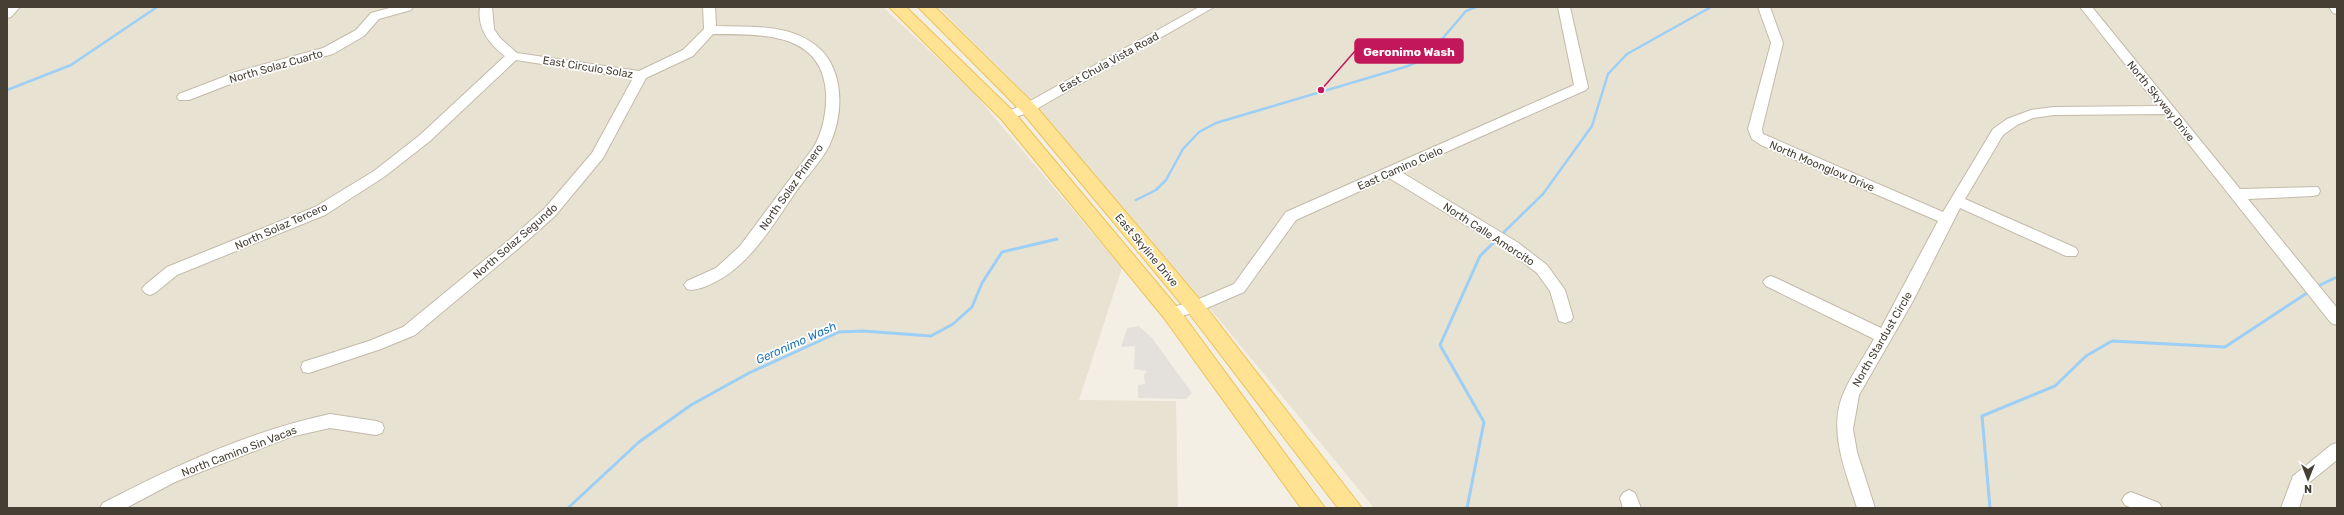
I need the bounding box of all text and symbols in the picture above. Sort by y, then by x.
street label: East Chula Vista Road [1057,30,1161,95]
callout: Geronimo Wash [1355,39,1463,63]
text: Geronimo Wash [1363,45,1455,59]
street label: North Solaz Cuarto [228,47,324,86]
street label: East Circulo Solaz [542,54,634,81]
street label: North Skyway Drive [2124,58,2197,144]
street label: North Moonglow Drive [1767,138,1876,195]
street label: North Solaz Primero [757,142,826,233]
street label: East Camino Cielo [1356,144,1445,193]
street label: North Solaz Tercero [233,200,329,253]
street label: North Calle Amorcito [1441,200,1537,269]
street label: North Solaz Segundo [470,201,560,282]
street label: East Skyline Drive [1112,211,1181,289]
street label: North Stardust Circle [1850,289,1915,389]
water label: Geronimo Wash [753,319,839,367]
street label: North Camino Sin Vacas [180,423,299,479]
north arrow [2288,459,2328,499]
text: N [2304,482,2312,495]

